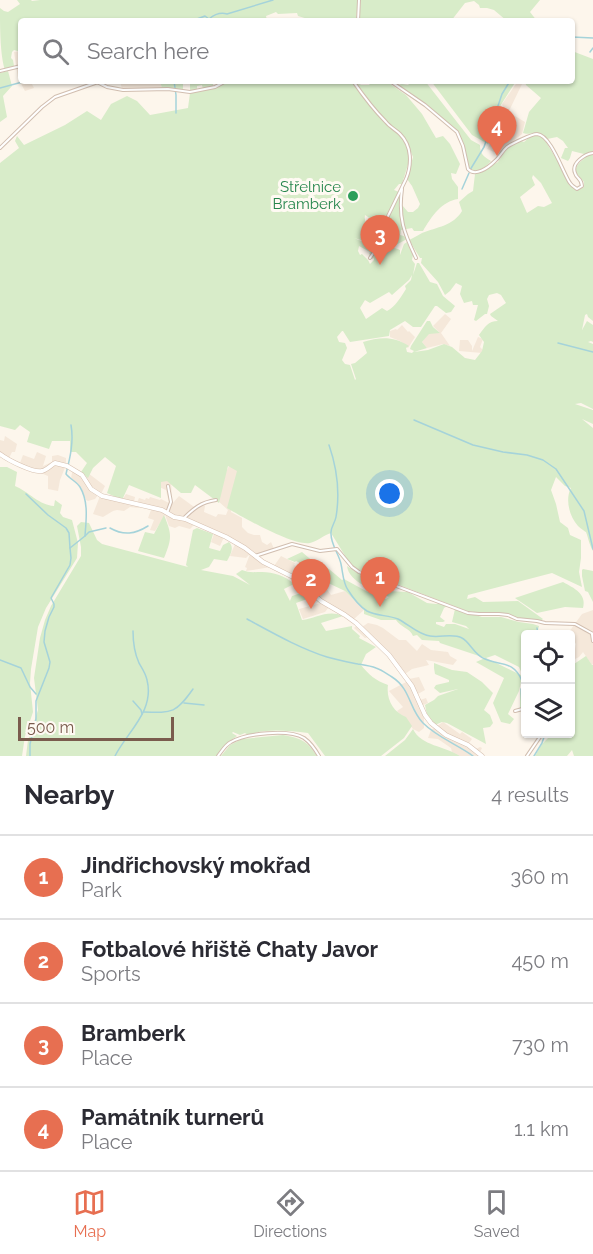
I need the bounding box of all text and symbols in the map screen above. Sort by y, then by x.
search box [18,18,575,84]
icon: search [39,35,72,68]
text: Search here [87,38,209,64]
pin: 4 [478,106,516,156]
place label: Střelnice Bramberk [273,178,341,213]
marker: Střelnice Bramberk [346,189,360,203]
pin: 3 [360,216,400,265]
your location [375,479,404,508]
pin: 1 [360,558,400,607]
pin: 2 [292,560,330,609]
map controls [521,630,575,738]
button: locate [521,630,575,684]
button: layers [521,684,575,738]
scale bar [18,714,174,742]
text: 500 m [27,718,74,737]
text: Nearby [24,780,114,810]
text: 4 results [491,783,569,807]
text: Jindřichovský mokřad [81,852,311,878]
text: 1 [39,865,48,889]
text: 360 m [511,865,569,889]
text: Park [81,878,122,902]
text: Fotbalové hřiště Chaty Javor [81,936,378,962]
text: 2 [38,949,49,973]
text: 450 m [511,949,569,973]
text: Sports [81,962,141,986]
text: Bramberk [81,1020,185,1046]
text: 3 [38,1033,49,1057]
text: 730 m [512,1033,569,1057]
text: Place [81,1046,132,1070]
text: Památník turnerů [81,1104,264,1130]
text: 4 [38,1117,49,1141]
text: 1.1 km [514,1117,569,1141]
text: Place [81,1130,132,1154]
tab: Map [73,1186,106,1241]
tab: Directions [253,1186,327,1241]
tab: Saved [474,1186,520,1241]

